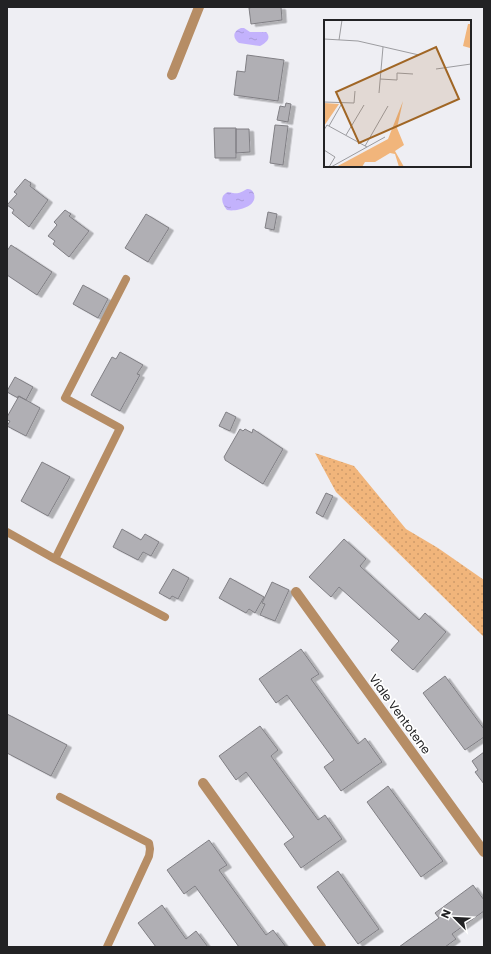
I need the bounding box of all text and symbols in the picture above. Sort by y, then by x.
inset map [324,20,471,167]
street label: Viale Ventotene [365,671,435,757]
north arrow [435,898,475,938]
text: N [437,907,455,921]

